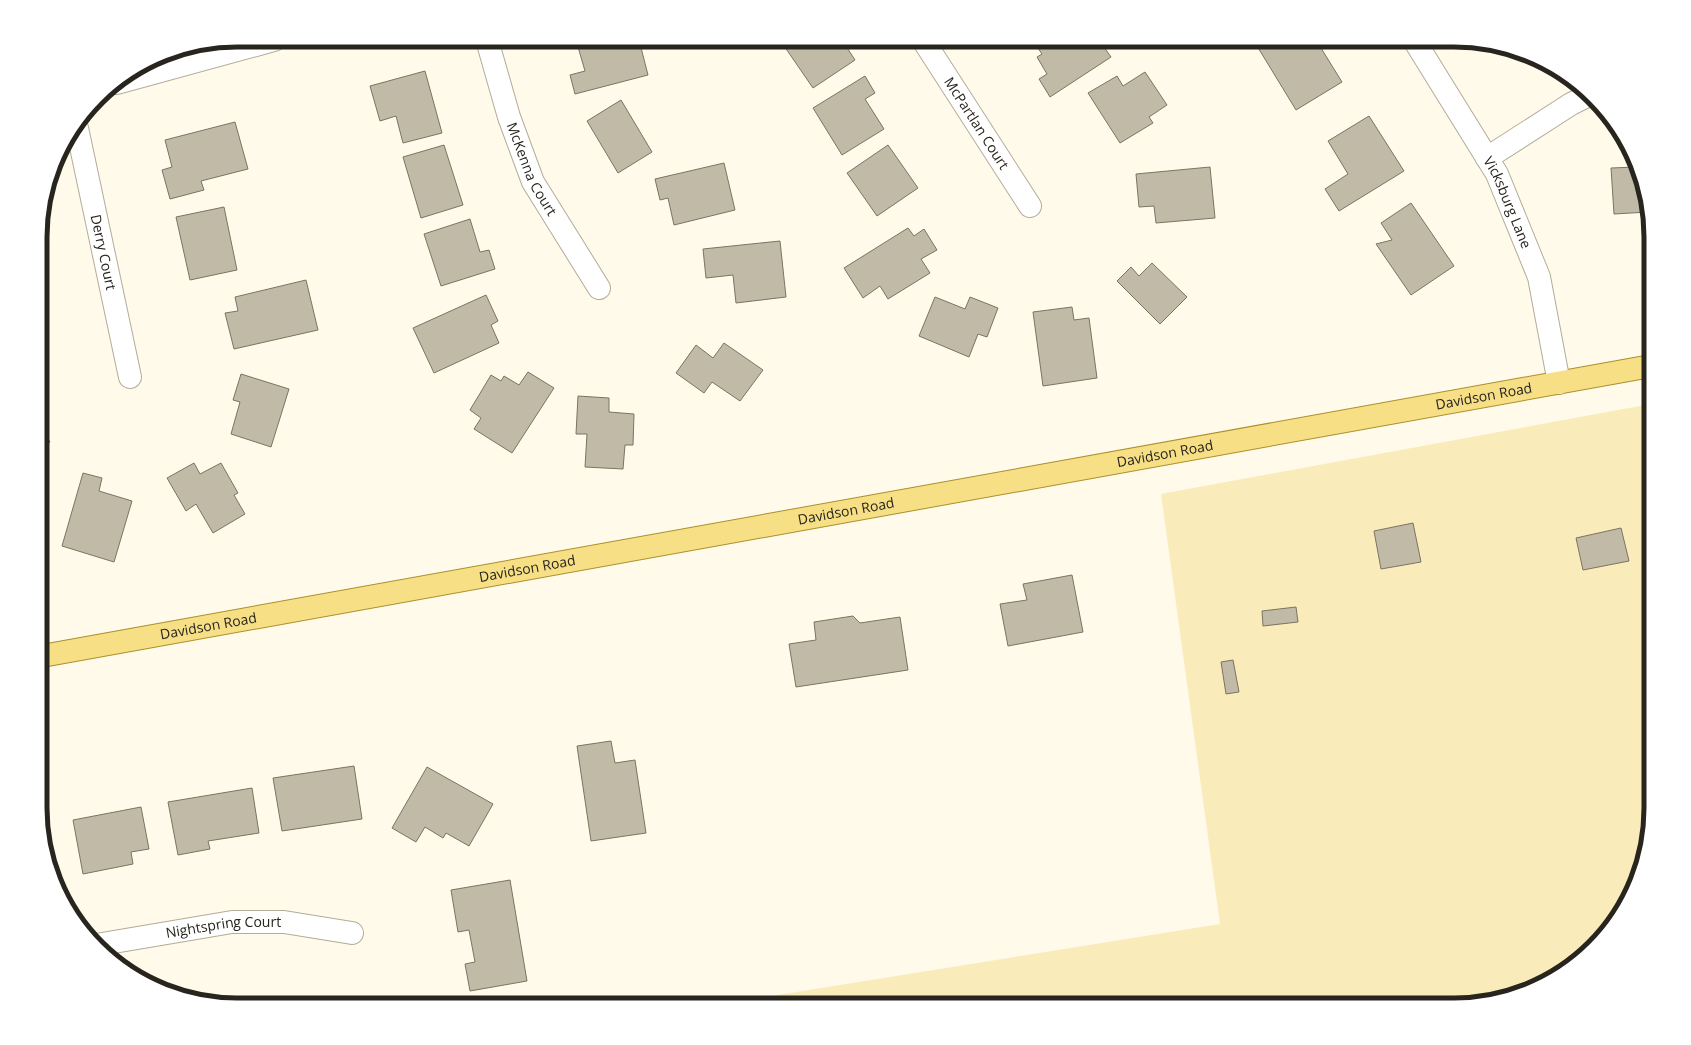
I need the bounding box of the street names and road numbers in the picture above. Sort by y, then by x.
street label: McPartlan Court [940,73,1014,173]
street label: McKenna Court [503,120,562,219]
street label: Vicksburg Lane [1479,153,1536,251]
street label: Derry Court [87,213,121,292]
street label: Davidson Road [1434,378,1534,414]
street label: Davidson Road [1115,435,1215,471]
street label: Davidson Road [796,493,896,529]
street label: Davidson Road [477,550,577,586]
street label: Davidson Road [158,608,258,644]
street label: Nightspring Court [164,912,281,942]

